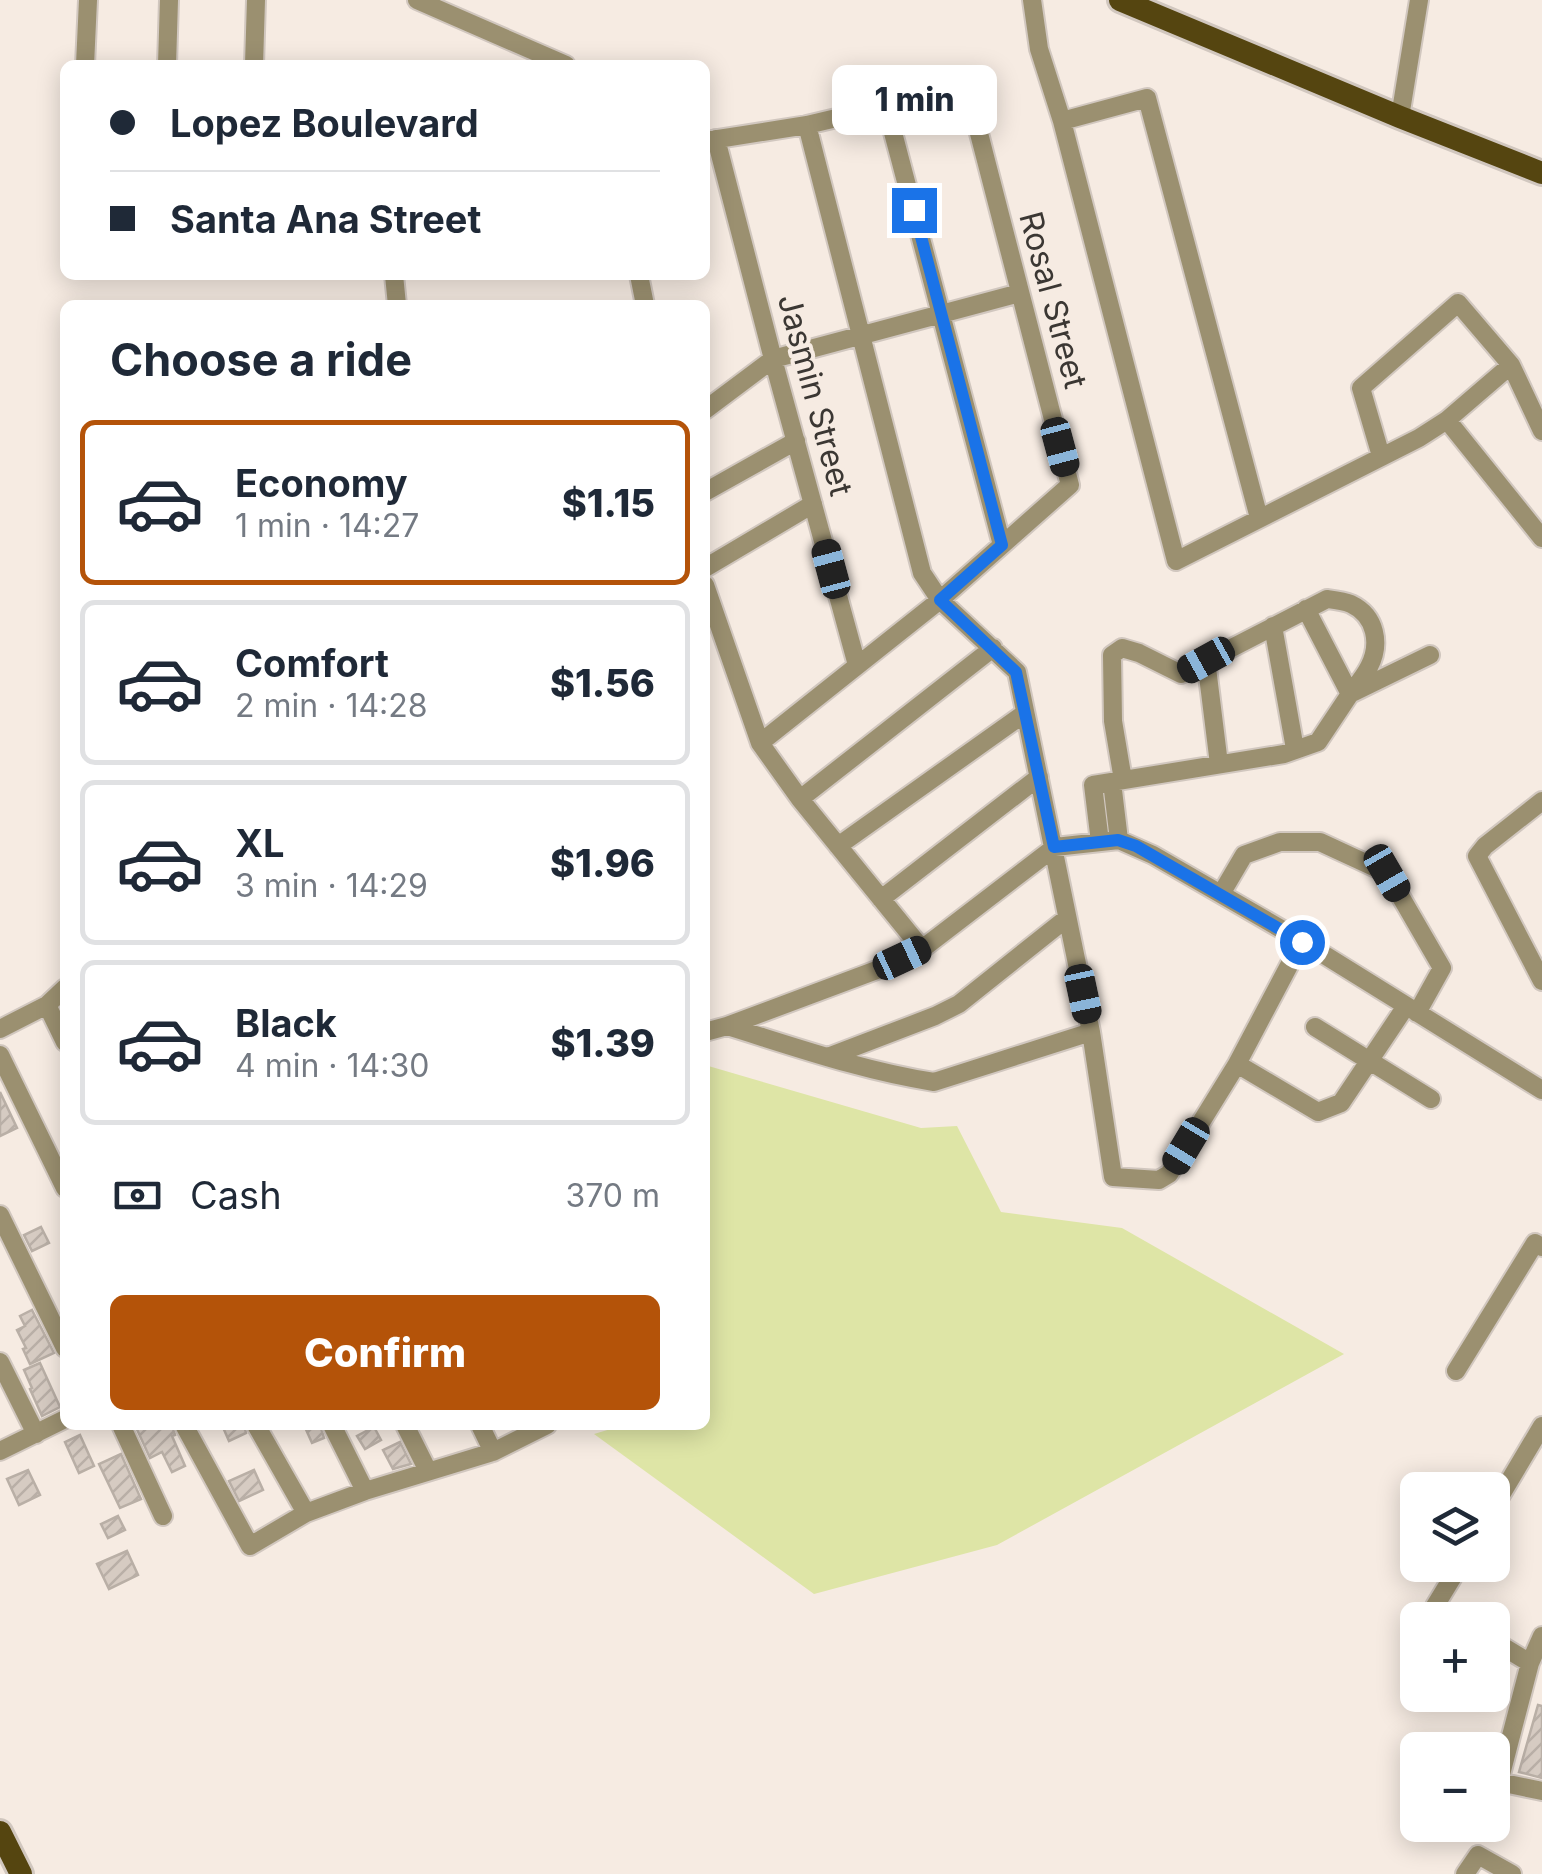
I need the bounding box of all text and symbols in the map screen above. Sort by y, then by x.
callout: 1 min [832,65,996,135]
text: 1 min [874,80,955,119]
text: Lopez Boulevard [170,100,479,146]
route end [892,188,937,233]
text: Santa Ana Street [170,196,481,242]
street label: Rosal Street [1011,207,1096,392]
street label: Jasmin Street [770,290,861,500]
text: Choose a ride [110,332,412,387]
car [1038,414,1082,480]
icon: car [115,458,205,548]
text: Economy [235,460,408,506]
text: $1.15 [562,480,655,526]
text: 1 min · 14:27 [235,506,419,545]
car [809,536,853,602]
car [1172,632,1240,688]
icon: car [115,638,205,728]
text: Comfort [235,640,389,686]
text: $1.56 [550,660,655,706]
text: 2 min · 14:28 [235,686,428,725]
icon: car [115,818,205,908]
text: XL [235,820,285,866]
text: $1.96 [550,840,655,886]
car [1359,840,1415,906]
text: 3 min · 14:29 [235,866,428,905]
route start [1280,920,1325,965]
car [868,932,936,984]
car [1062,962,1104,1026]
icon: car [115,998,205,1088]
text: Black [235,1000,337,1046]
text: $1.39 [550,1020,655,1066]
text: 4 min · 14:30 [235,1046,429,1085]
car [1158,1113,1214,1179]
icon: cash [110,1168,165,1223]
text: Cash [190,1172,282,1218]
text: 370 m [565,1176,660,1215]
button: Confirm [110,1295,660,1410]
map controls [1400,1472,1510,1842]
button: layers [1400,1472,1510,1582]
button: + [1400,1602,1510,1712]
button: − [1400,1732,1510,1842]

